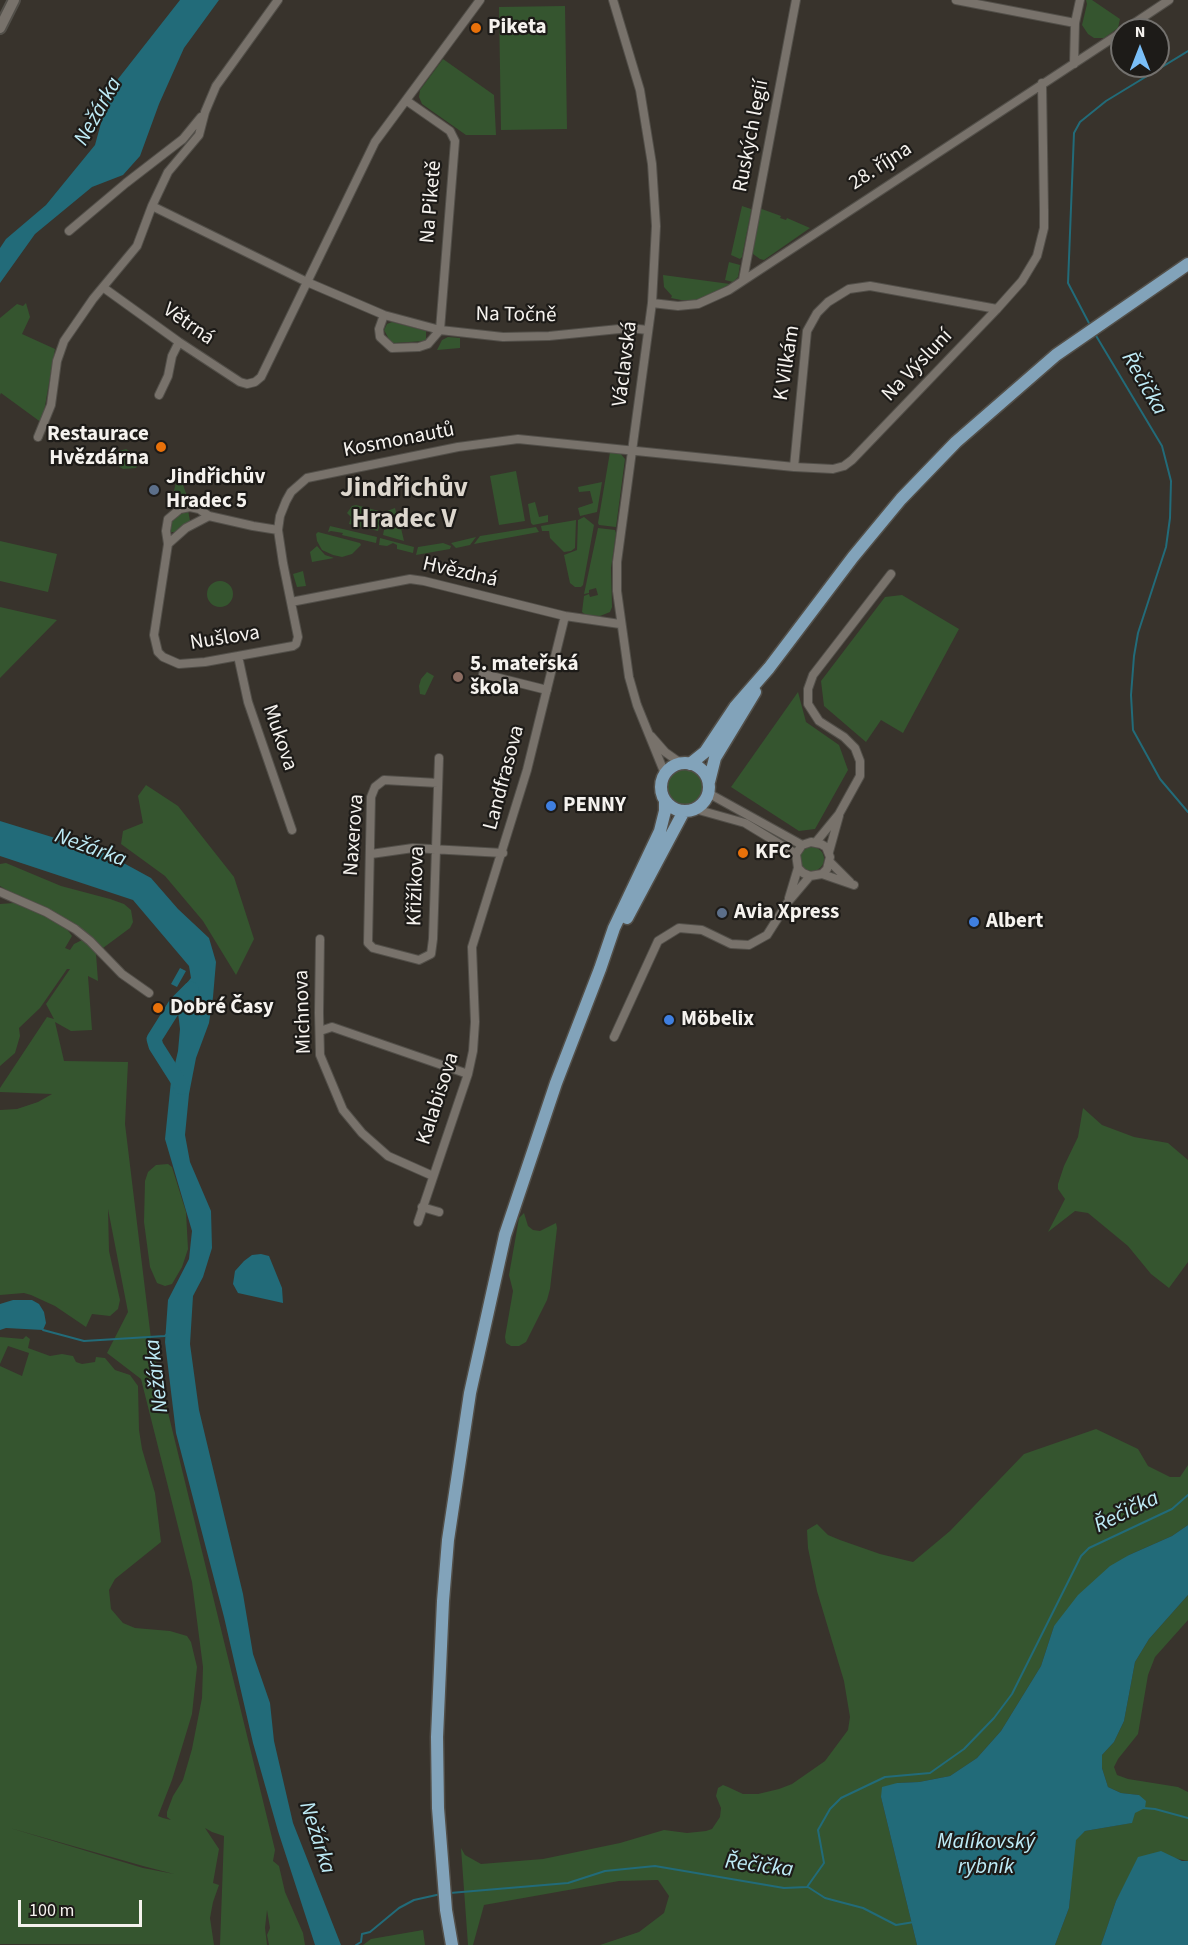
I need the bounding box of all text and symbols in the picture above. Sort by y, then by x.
place label: Piketa [488,15,547,41]
north arrow [1110,18,1170,78]
marker: Piketa [469,21,483,35]
text: N [1135,21,1145,43]
water label: Nežárka [69,73,129,151]
street label: Ruských legií [729,78,775,194]
street label: 28. října [845,137,917,197]
street label: Na Piketě [416,160,448,244]
street label: Větrná [157,298,219,352]
street label: Na Točně [475,303,557,329]
street label: Václavská [608,320,644,408]
street label: K Vilkám [770,324,806,402]
street label: Na Výsluní [877,325,959,407]
water label: Řečička [1114,348,1172,420]
street label: Kosmonautů [341,418,457,464]
place label: Restaurace Hvězdárna [47,422,149,472]
marker: Restaurace Hvězdárna [154,440,168,454]
place label: Jindřichův Hradec 5 [166,465,265,515]
district label: Jindřichův Hradec V [340,474,468,537]
marker: Jindřichův Hradec 5 [147,483,161,497]
street label: Hvězdná [420,552,500,594]
street label: Nušlova [188,621,262,657]
place label: 5. mateřská škola [470,652,579,702]
marker: 5. mateřská škola [451,670,465,684]
street label: Mukova [256,702,302,774]
street label: Landfrasova [479,723,531,833]
street label: Naxerova [340,793,370,877]
place label: PENNY [563,793,626,819]
marker: PENNY [544,799,558,813]
water label: Nežárka [51,824,129,874]
place label: KFC [755,840,791,866]
street label: Křižíkova [403,846,431,926]
marker: KFC [736,846,750,860]
place label: Avia Xpress [734,900,839,926]
marker: Avia Xpress [715,906,729,920]
place label: Albert [986,909,1043,935]
marker: Albert [967,915,981,929]
street label: Michnova [290,969,318,1055]
place label: Dobré Časy [170,995,274,1021]
marker: Dobré Časy [151,1001,165,1015]
place label: Möbelix [681,1007,754,1033]
marker: Möbelix [662,1013,676,1027]
street label: Kalabisova [412,1050,466,1148]
water label: Nežárka [140,1338,176,1414]
water label: Řečička [1090,1486,1164,1540]
water label: Nežárka [292,1799,340,1877]
water label: Malíkovský rybník [937,1830,1035,1882]
water label: Řečička [723,1850,795,1884]
scale bar [21,1888,146,1926]
text: 100 m [29,1898,74,1923]

